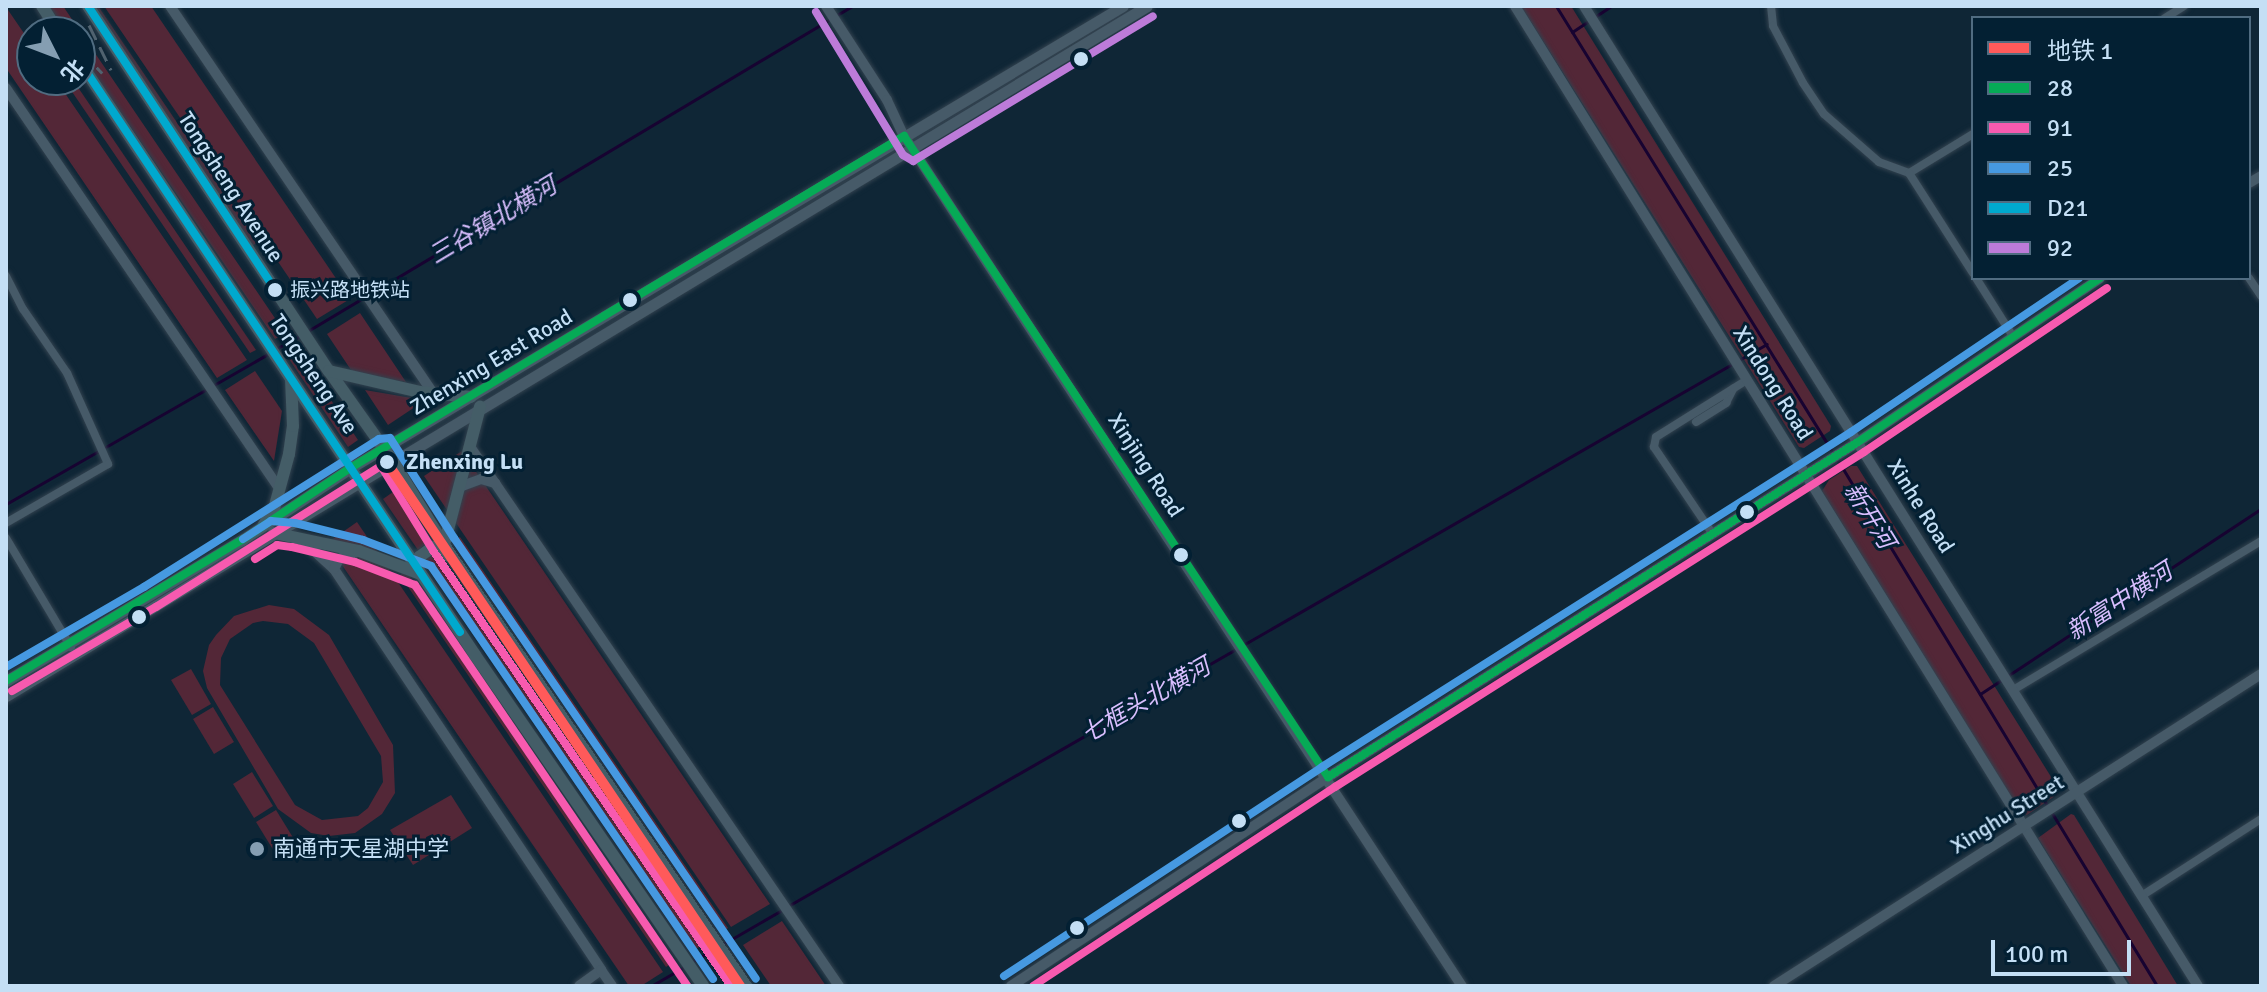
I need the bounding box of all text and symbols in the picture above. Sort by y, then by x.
north arrow [16,16,96,96]
legend [1971,16,2251,280]
text: 地铁 1 [2047,36,2113,66]
unlabelled marker [1073,51,1089,67]
text: 北 [55,54,90,88]
text: 28 [2047,73,2073,103]
street label: Tongsheng Avenue [173,107,289,267]
text: 91 [2047,113,2073,143]
text: 25 [2047,153,2073,183]
water label: 三谷镇北横河 [424,172,562,270]
text: D21 [2047,193,2088,223]
text: 92 [2047,233,2073,263]
place label: 振兴路地铁站 [290,278,410,302]
marker: 振兴路地铁站 [267,282,283,298]
unlabelled marker [622,292,638,308]
street label: Zhenxing East Road [405,303,577,421]
street label: Tongsheng Ave [264,309,364,439]
street label: Xindong Road [1727,321,1819,445]
street label: Xinjing Road [1103,408,1189,522]
place label: Zhenxing Lu [406,449,523,475]
marker: Zhenxing Lu [375,450,399,474]
street label: Xinhe Road [1882,454,1960,558]
water label: 新开河 [1838,478,1900,554]
unlabelled marker [1739,504,1755,520]
unlabelled marker [1173,547,1189,563]
water label: 新富中横河 [2062,557,2178,647]
unlabelled marker [131,609,147,625]
water label: 七框头北横河 [1076,653,1216,749]
street label: Xinghu Street [1945,769,2069,859]
unlabelled marker [1231,813,1247,829]
place label: 南通市天星湖中学 [273,836,449,862]
marker: 南通市天星湖中学 [248,840,266,858]
unlabelled marker [1069,920,1085,936]
scale bar [1995,924,2135,974]
text: 100 m [2005,939,2068,969]

